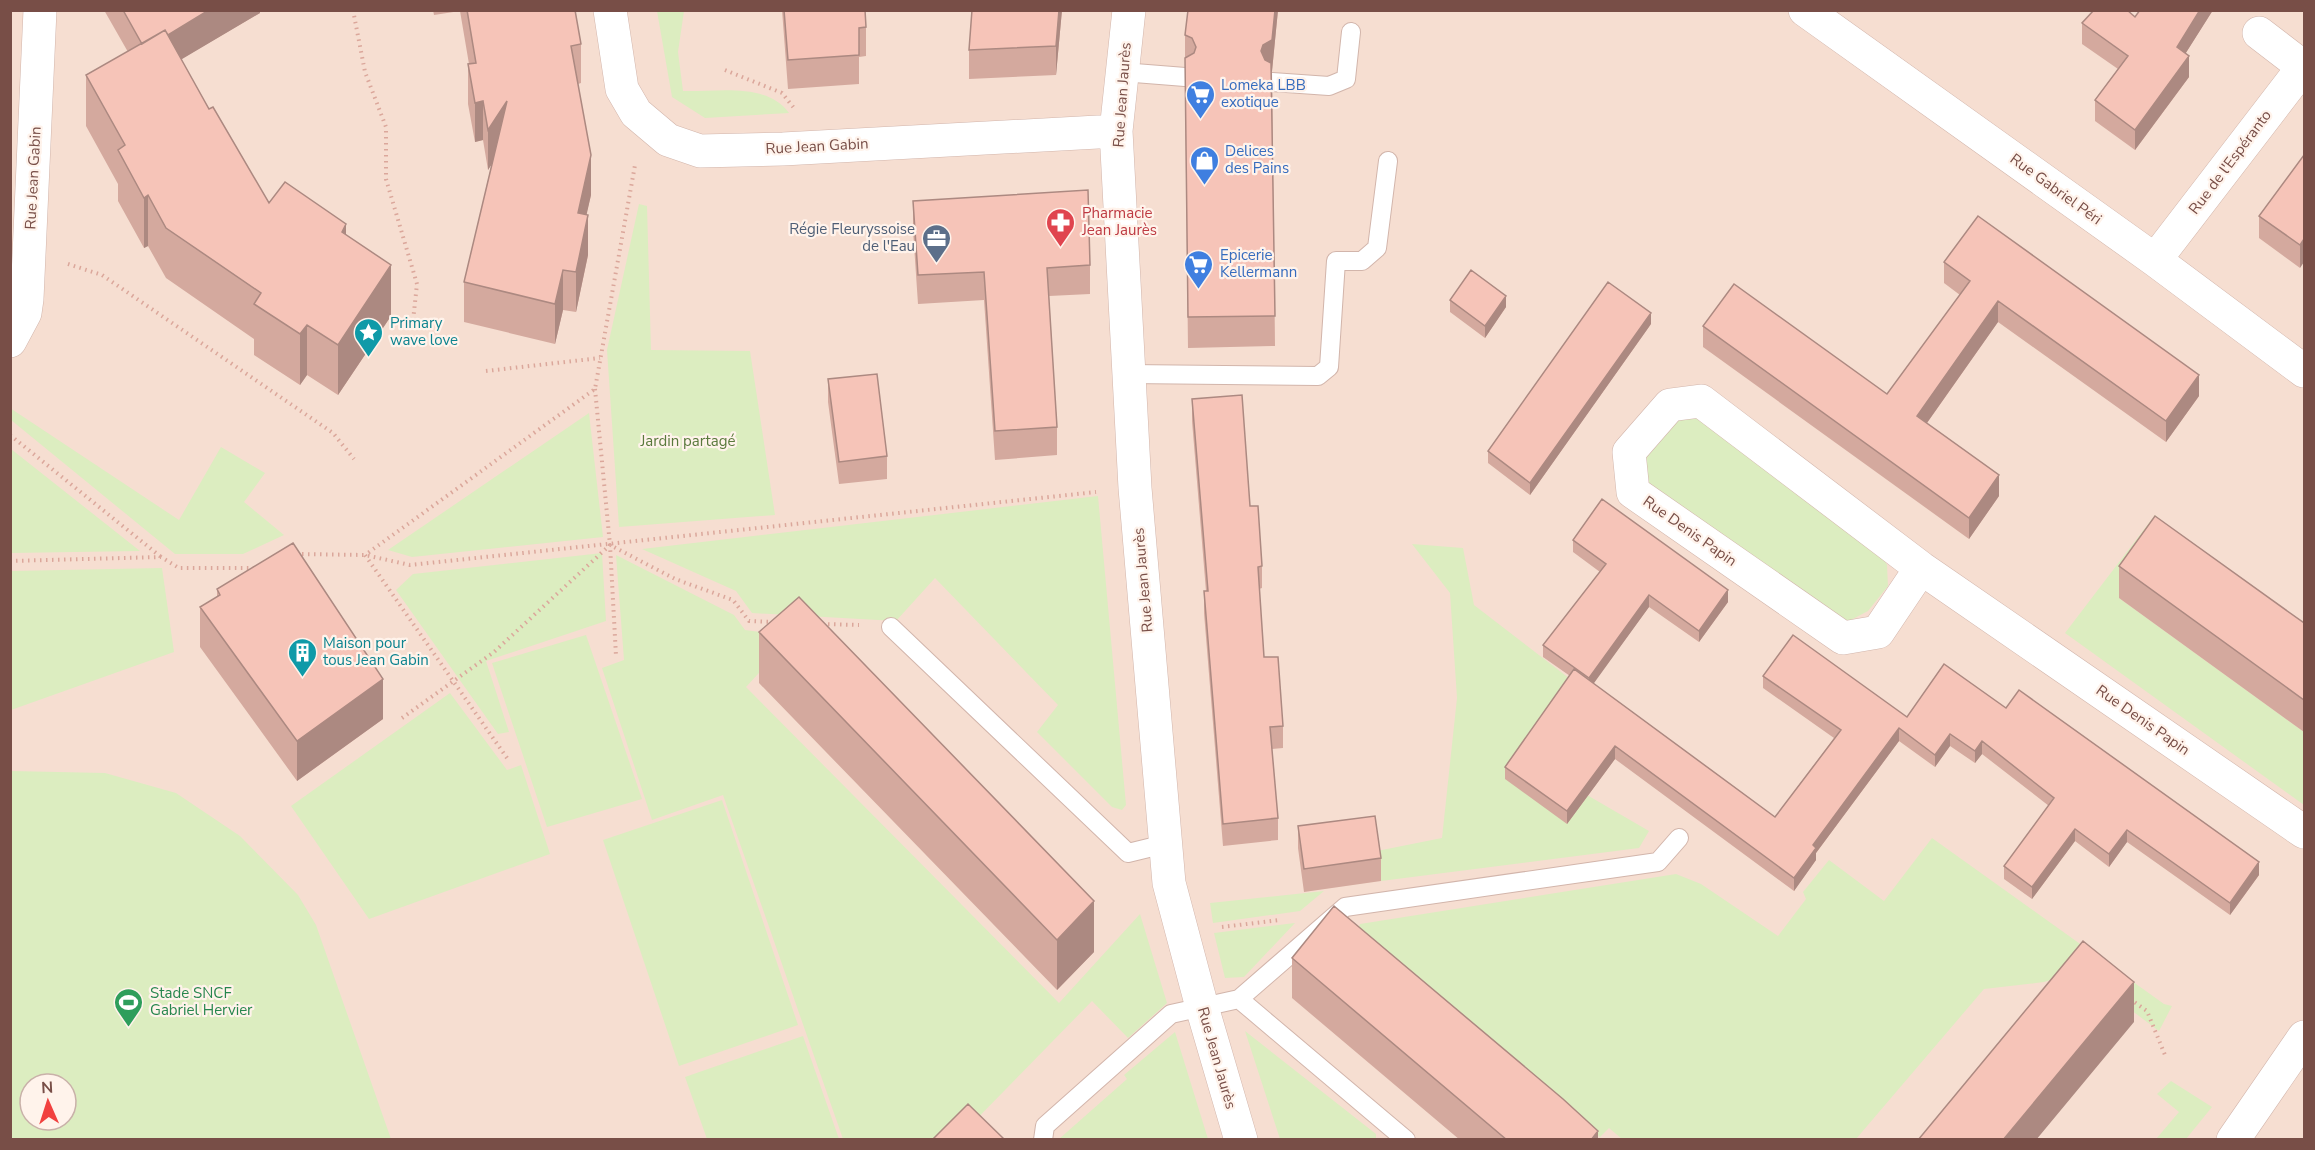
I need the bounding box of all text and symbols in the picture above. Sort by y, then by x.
street label: Rue Jean Jaurès [1108,42,1136,148]
place label: Lomeka LBB exotique [1221,75,1306,112]
supermarket icon: Lomeka LBB exotique [1184,78,1216,120]
street label: Rue de l'Espéranto [2184,106,2276,218]
street label: Rue Jean Gabin [20,126,46,230]
street label: Rue Jean Gabin [765,133,869,159]
place label: Delices des Pains [1225,141,1289,178]
shop icon: Delices des Pains [1188,144,1220,186]
street label: Rue Gabriel Péri [2006,149,2106,229]
place label: Pharmacie Jean Jaurès [1081,203,1157,240]
pharmacy icon: Pharmacie Jean Jaurès [1045,206,1077,248]
place label: Régie Fleuryssoise de l'Eau [789,219,915,256]
office icon: Régie Fleuryssoise de l'Eau [920,222,952,264]
place label: Epicerie Kellermann [1220,245,1297,282]
supermarket icon: Epicerie Kellermann [1183,248,1215,290]
place label: Primary wave love [390,313,458,350]
place icon: Primary wave love [353,316,385,358]
park label: Jardin partagé [639,431,736,451]
street label: Rue Denis Papin [1639,491,1741,571]
street label: Rue Jean Jaurès [1128,527,1158,633]
place label: Maison pour tous Jean Gabin [323,633,429,670]
building icon: Maison pour tous Jean Gabin [286,636,318,678]
street label: Rue Denis Papin [2092,680,2194,760]
place label: Stade SNCF Gabriel Hervier [150,983,253,1020]
sports icon: Stade SNCF Gabriel Hervier [113,986,145,1028]
street label: Rue Jean Jaurès [1193,1005,1241,1111]
north arrow [18,1072,78,1132]
text: N [41,1077,54,1099]

